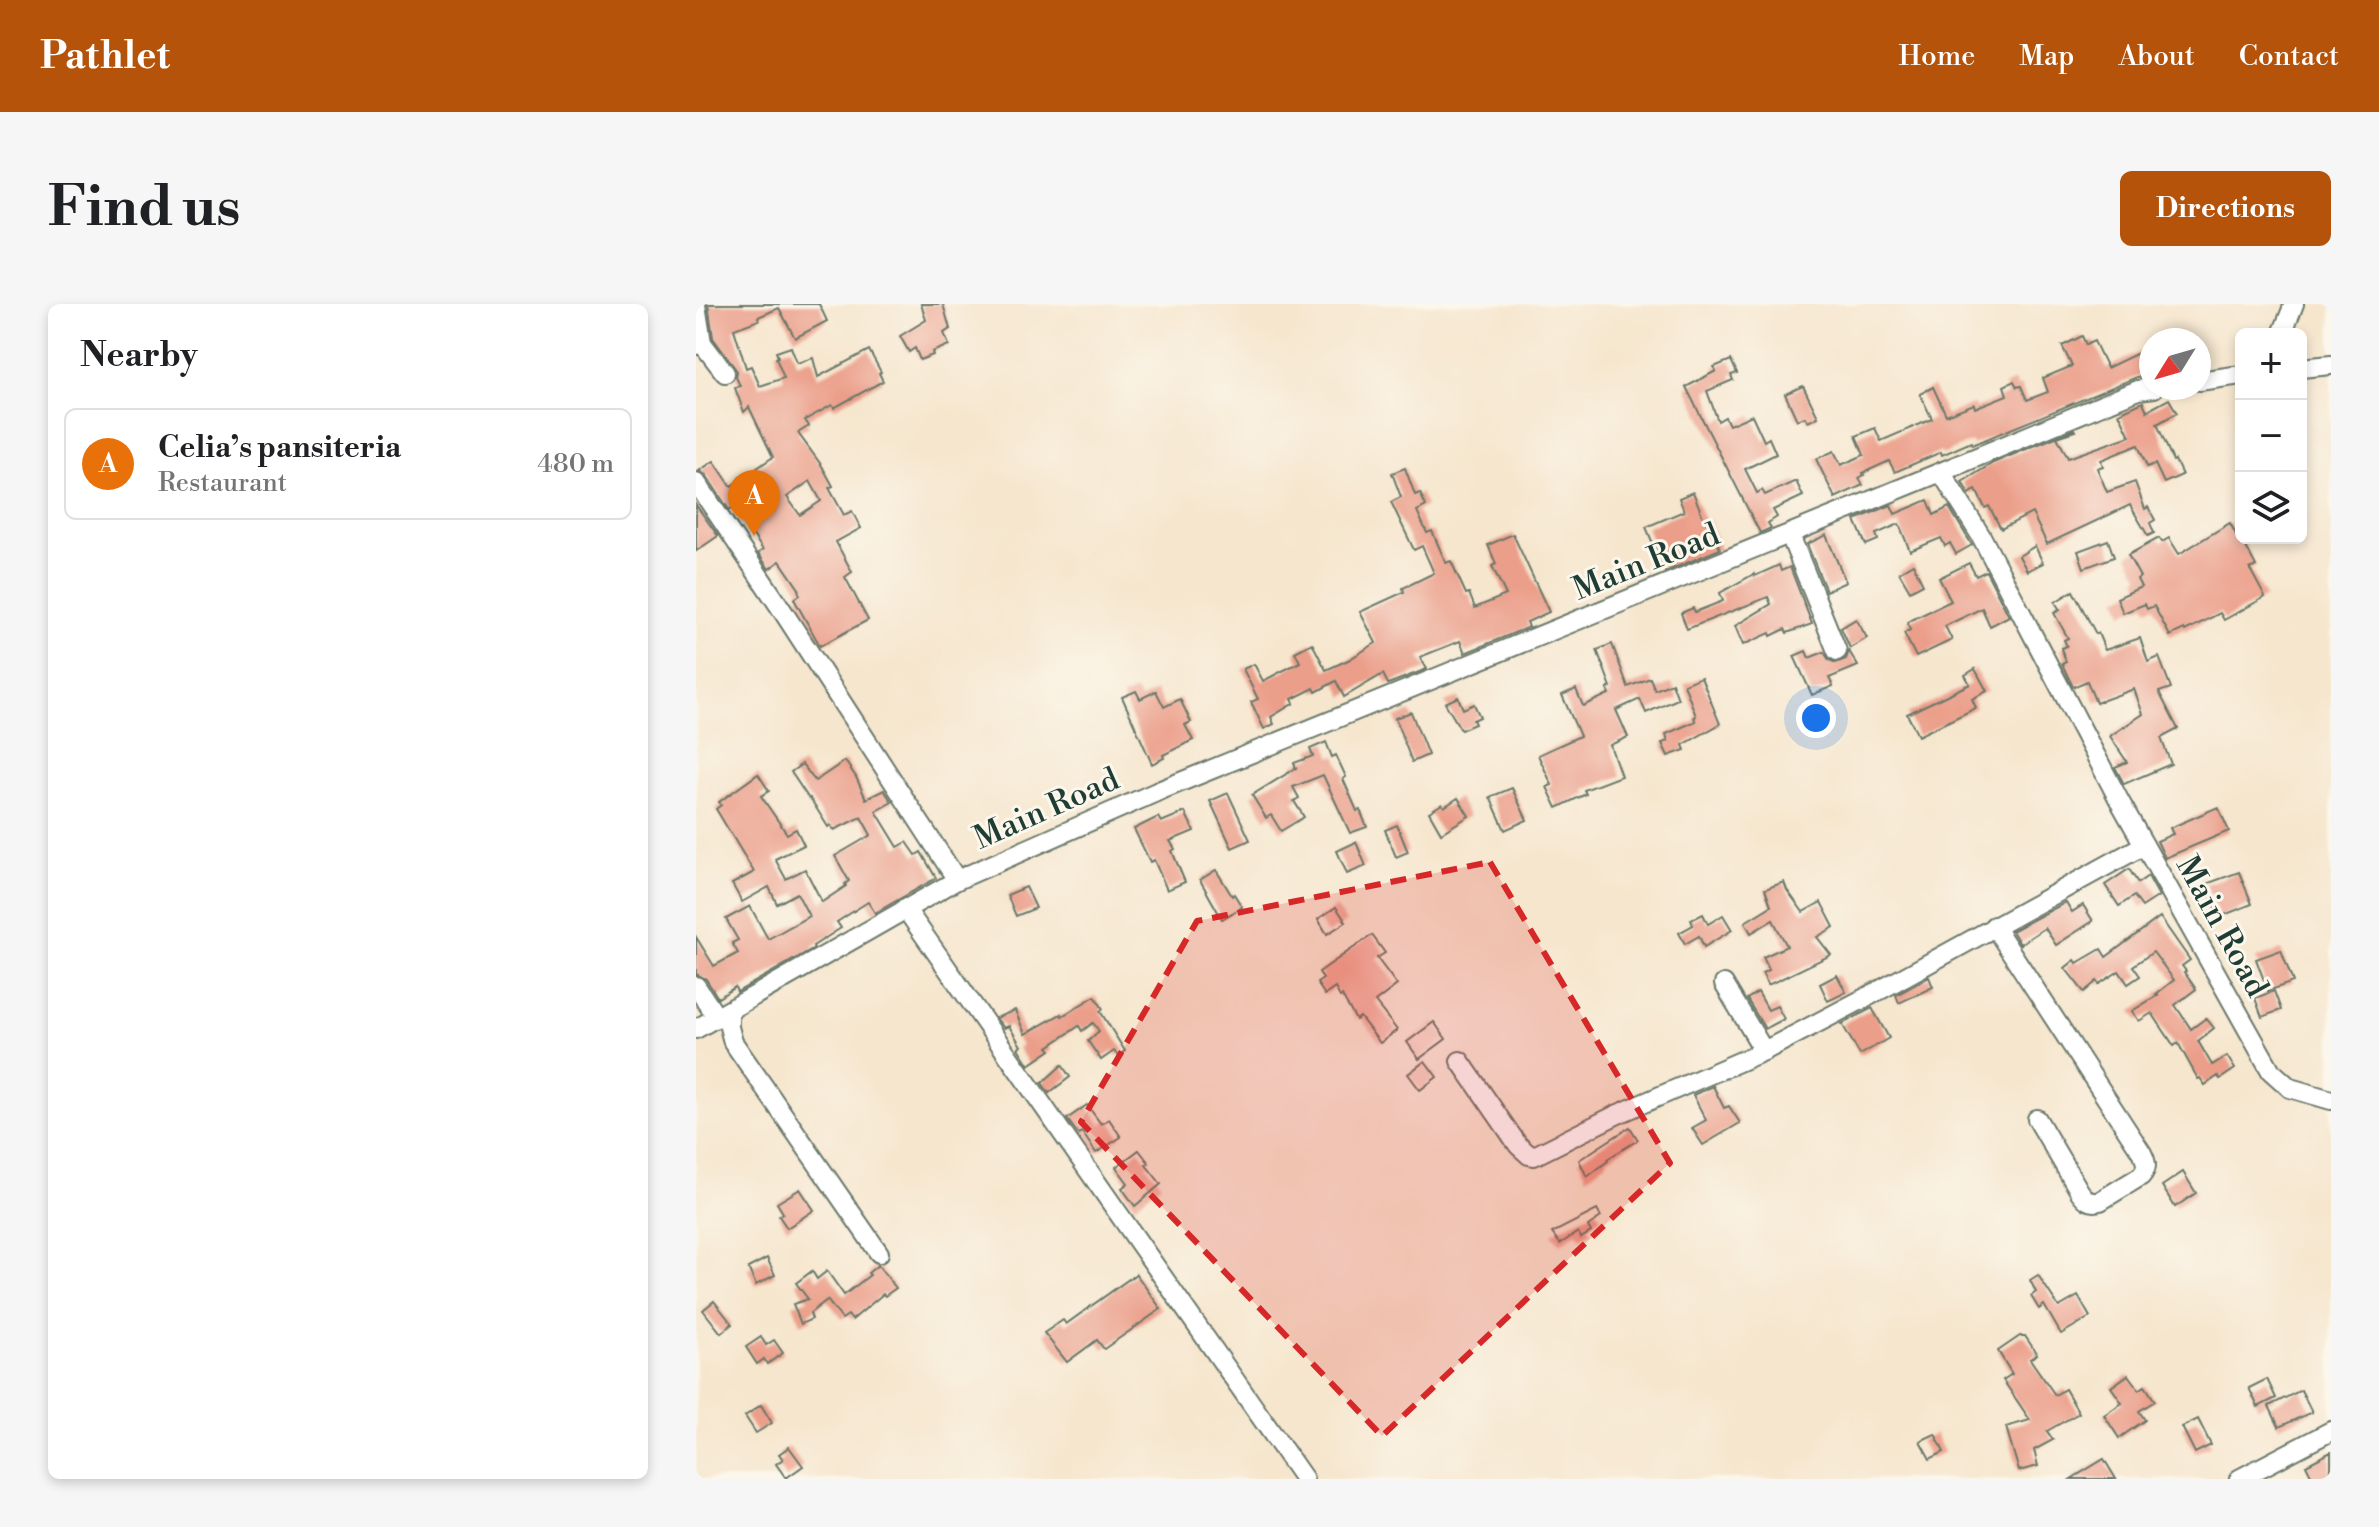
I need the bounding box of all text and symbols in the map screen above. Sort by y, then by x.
text: Pathlet [40,33,170,80]
text: Home [1899,39,1975,74]
text: Map [2019,39,2074,74]
text: About [2118,39,2195,74]
text: Contact [2239,39,2339,74]
button: Directions [2120,171,2331,246]
text: Find us [48,173,241,243]
north arrow [2139,328,2211,400]
map controls [2235,328,2307,544]
button: + [2235,328,2307,400]
text: Nearby [80,335,198,377]
button: − [2235,400,2307,472]
text: Celia’s pansiteria [158,429,401,467]
text: A [99,448,117,480]
text: 480 m [537,448,614,480]
text: Restaurant [158,467,287,499]
pin: A [728,470,780,536]
button: layers [2235,472,2307,544]
street label: Main Road [1567,514,1726,609]
your location [1796,698,1836,738]
street label: Main Road [968,759,1125,859]
street label: Main Road [2167,849,2277,1004]

